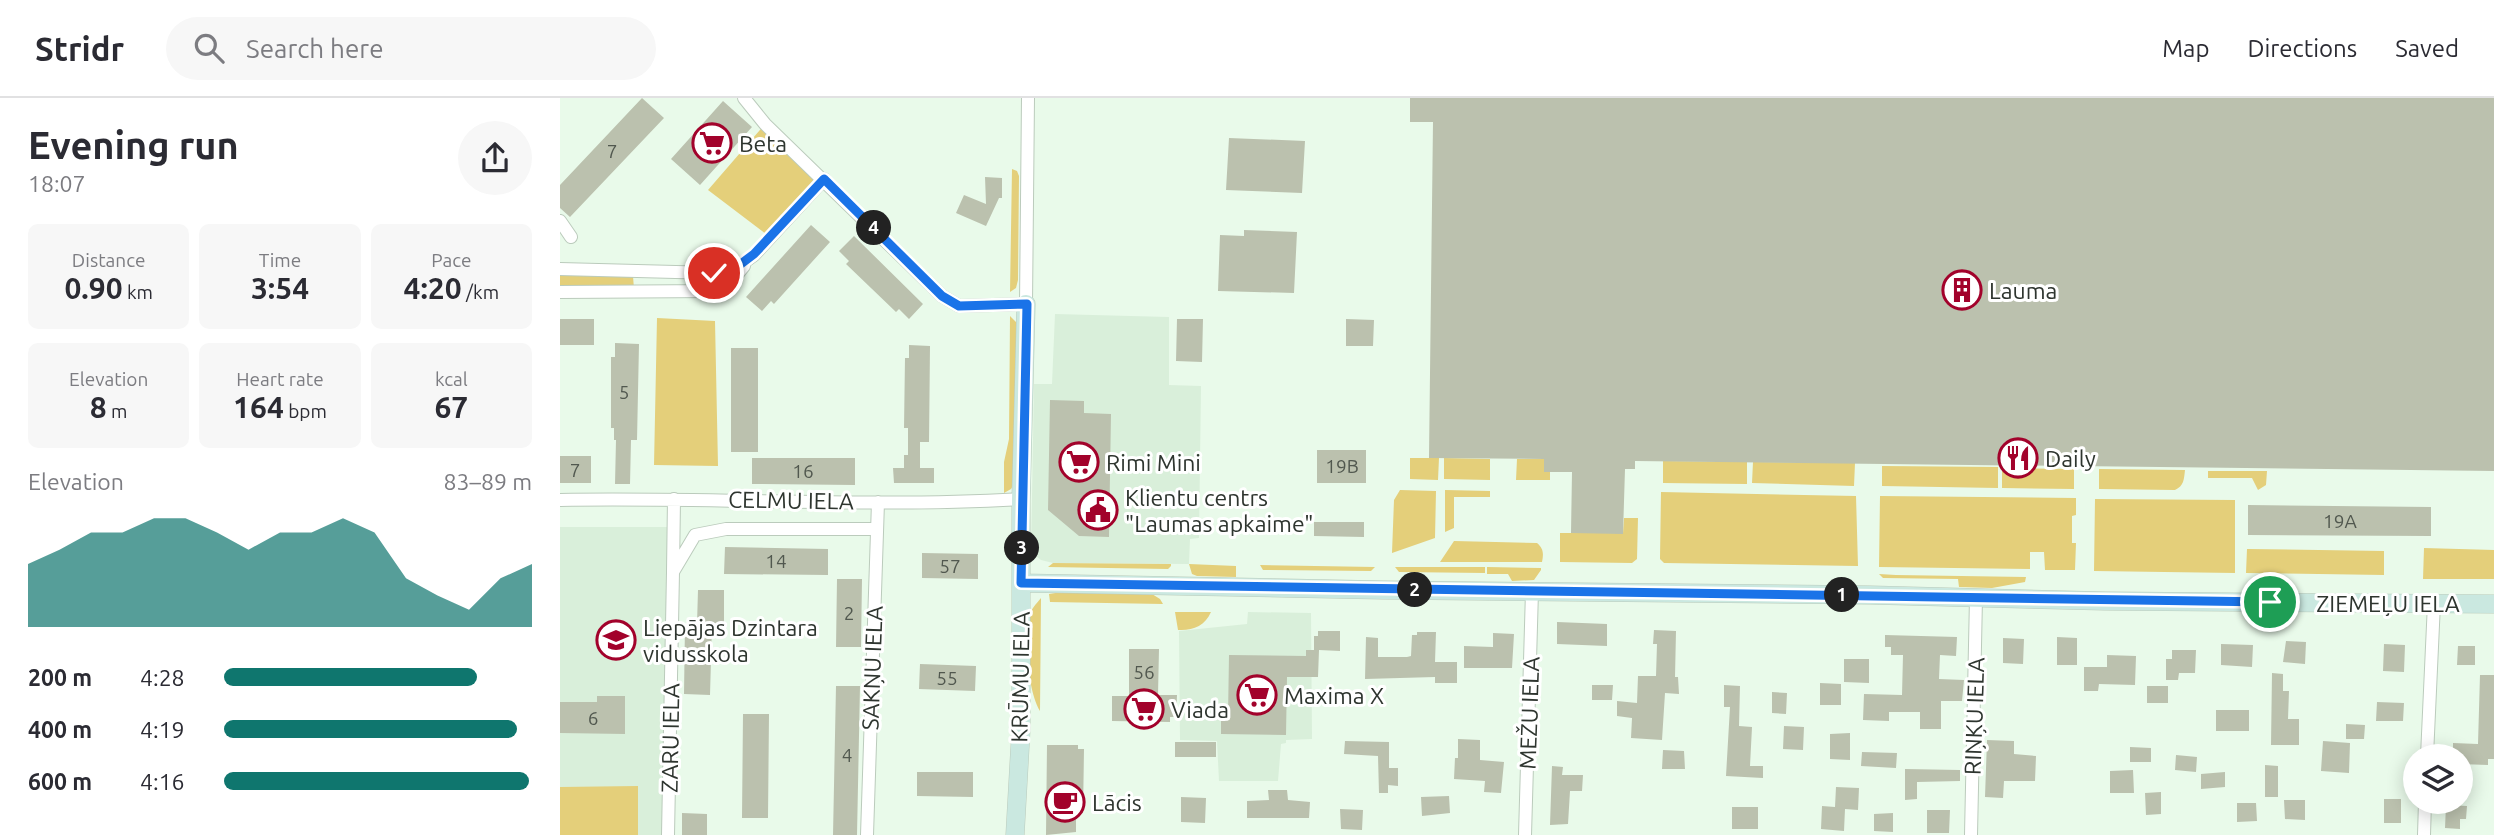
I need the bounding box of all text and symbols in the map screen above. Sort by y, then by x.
search box [166,17,656,80]
icon: search [190,29,228,67]
text: Stridr [35,30,124,67]
text: Search here [246,34,383,63]
text: Map [2162,35,2209,62]
text: Directions [2247,35,2357,62]
text: Saved [2395,35,2459,62]
button: share [458,121,532,195]
supermarket icon: Beta [691,122,733,164]
text: Evening run [28,124,239,166]
place label: Beta [739,131,787,156]
house number: 7 [607,140,617,162]
text: 18:07 [28,171,86,196]
pin: 4 [856,211,892,246]
text: 4 [868,216,879,238]
pin [684,243,744,303]
text: Distance [72,249,145,271]
text: Time [259,249,301,271]
text: Pace [431,249,471,271]
icon: check [695,254,733,292]
building icon: Lauma [1941,269,1983,311]
text: 0.90 [64,271,123,305]
text: 3:54 [251,271,309,305]
text: 4:20 [404,271,462,305]
place label: Lauma [1989,278,2057,303]
text: km [123,281,153,303]
text: /km [462,281,499,303]
text: Elevation [69,368,148,390]
text: Heart rate [236,368,324,390]
text: kcal [435,368,468,390]
house number: 5 [619,381,629,403]
text: 8 [90,390,107,424]
text: 164 [233,390,284,424]
text: 67 [434,390,468,424]
text: m [107,400,128,422]
text: bpm [284,400,327,422]
restaurant icon: Daily [1997,437,2039,479]
supermarket icon: Rimi Mini [1058,441,1100,483]
place label: Daily [2045,446,2096,471]
place label: Rimi Mini [1106,450,1201,475]
house number: 19B [1325,455,1359,477]
house number: 7 [570,459,580,481]
house number: 16 [792,460,814,482]
text: Elevation [28,469,124,494]
text: 83–89 m [444,469,532,494]
place label: Klientu centrs "Laumas apkaime" [1125,485,1314,536]
street label: CELMU IELA [728,486,854,514]
public building icon: Klientu centrs "Laumas apkaime" [1077,489,1119,531]
house number: 19A [2323,510,2358,532]
pin: 3 [1004,531,1040,566]
text: 3 [1016,536,1027,558]
house number: 14 [765,550,787,572]
house number: 57 [939,555,961,577]
pin [2240,572,2300,632]
pin: 2 [1398,573,1432,608]
text: 2 [1409,578,1420,600]
pin: 1 [1824,578,1860,612]
text: 1 [1836,583,1847,605]
icon: arrive [2251,583,2289,621]
street label: ZIEMEĻU IELA [2316,591,2460,616]
house number: 2 [844,602,854,624]
street label: SAKŅU IELA [857,605,887,731]
street label: KRŪMU IELA [1006,611,1034,743]
place label: Liepājas Dzintara vidusskola [643,615,818,666]
school or university icon: Liepājas Dzintara vidusskola [595,619,637,661]
street label: MEŽU IELA [1514,656,1543,770]
street label: RIŅĶU IELA [1959,657,1989,775]
house number: 56 [1133,661,1155,683]
text: 200 m [28,665,92,690]
text: 4:28 [140,665,185,690]
house number: 55 [936,667,958,689]
supermarket icon: Maxima X [1236,674,1278,716]
street label: ZARU IELA [657,683,683,793]
place label: Maxima X [1284,683,1384,708]
supermarket icon: Viada [1123,688,1165,730]
place label: Viada [1171,697,1229,722]
house number: 6 [588,707,598,729]
text: 400 m [28,717,92,742]
text: 4:19 [140,717,185,742]
house number: 4 [842,744,852,766]
map controls [2403,744,2473,814]
button: layers [2403,744,2473,814]
text: 600 m [28,769,92,794]
text: 4:16 [140,769,185,794]
cafe icon: Lācis [1044,781,1086,823]
place label: Lācis [1092,790,1142,815]

